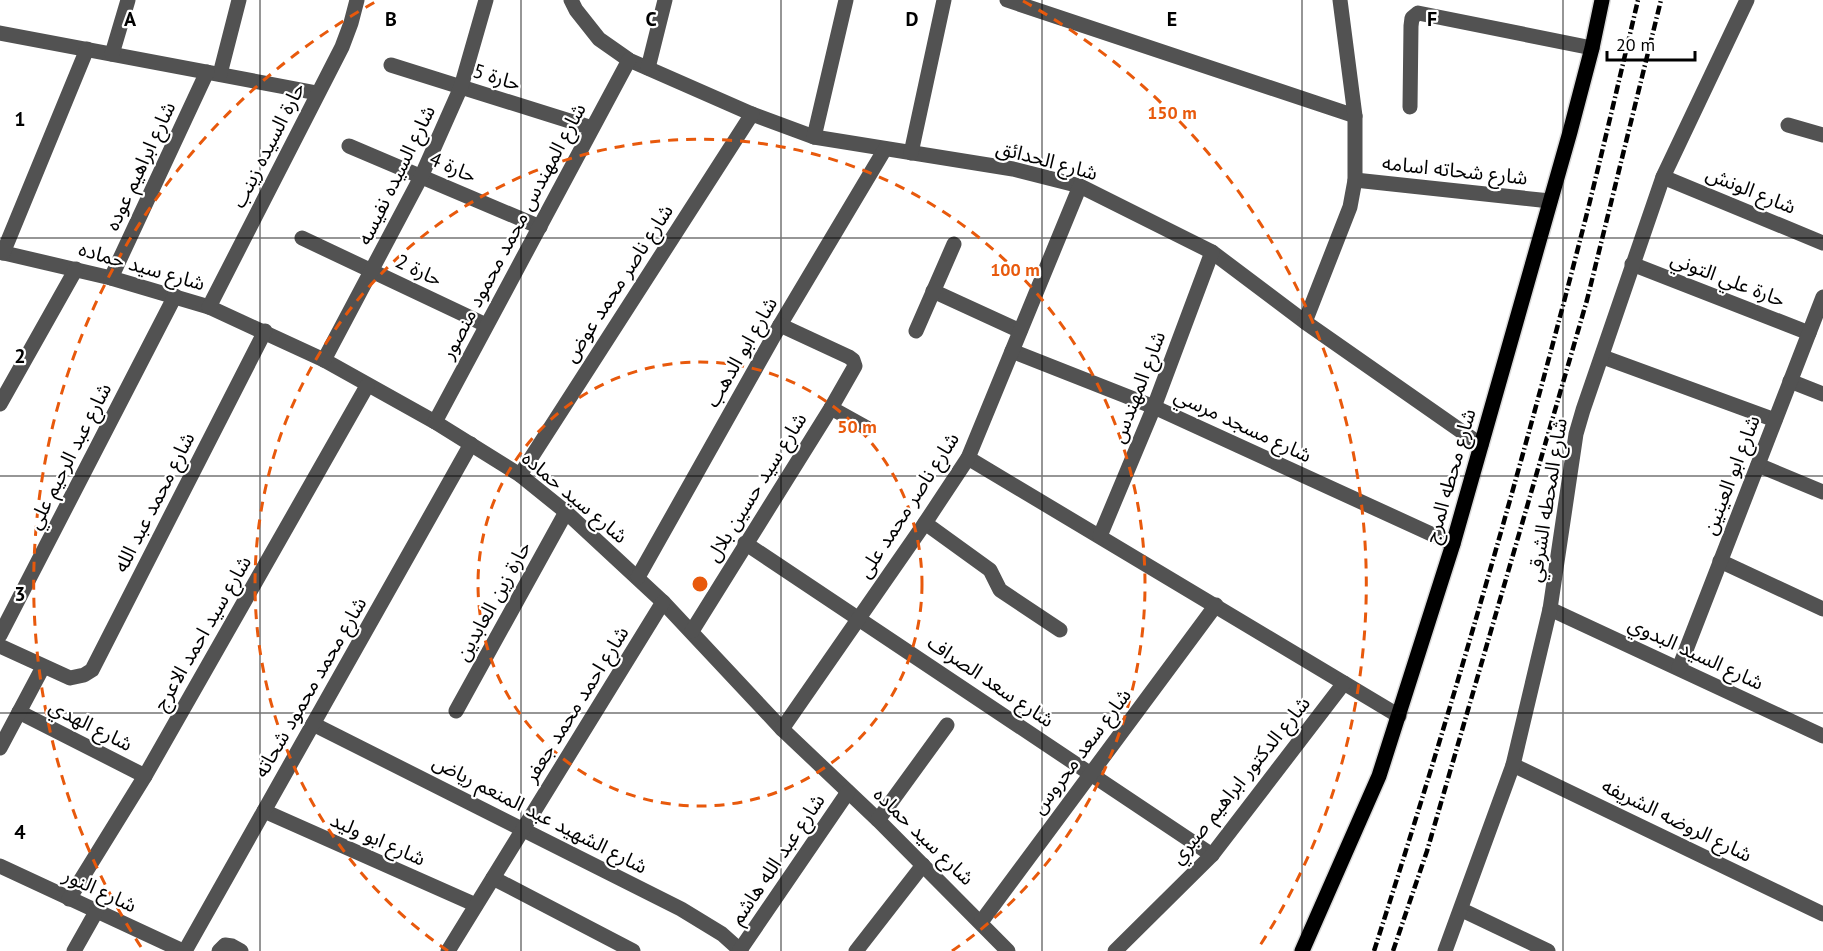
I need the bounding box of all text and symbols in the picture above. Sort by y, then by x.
text: A [124,6,137,32]
text: B [385,6,397,32]
text: C [645,6,657,32]
text: D [906,6,919,32]
text: E [1167,6,1177,32]
text: F [1427,6,1437,32]
scale bar [1607,24,1696,62]
text: 20 m [1616,33,1655,56]
street label: حارة 5 [470,57,524,97]
street label: حارة السيده زينب [225,78,311,212]
street label: شارع ابراهيم عوده [99,97,183,235]
street label: شارع المهندس محمد محمود منصور [434,99,593,365]
street label: شارع السيده نفيسه [351,101,443,250]
text: 150 m [1147,101,1197,124]
text: 1 [14,106,26,132]
street label: شارع الحدائق [993,134,1101,188]
street label: حارة 4 [426,146,480,188]
street label: شارع شحاته اسامه [1381,149,1529,193]
street label: شارع الونش [1702,160,1800,222]
street label: شارع ناصر محمد عوض [557,199,680,368]
street label: شارع سيد حماده [75,236,208,298]
street label: حارة علي التوني [1666,245,1789,315]
street label: حارة 2 [392,248,446,292]
text: 100 m [990,258,1040,281]
street label: شارع ابو الدهب [699,292,785,413]
street label: شارع المهندس [1105,327,1173,447]
text: 2 [14,343,26,369]
street label: شارع عبد الرحيم علي [21,378,119,535]
street label: شارع مسجد مرسي [1169,382,1316,471]
street label: شارع محطه المرج [1418,406,1484,547]
street label: شارع سيد حسين بلال [700,408,814,567]
street label: شارع ابو العينين [1696,412,1768,539]
text: 50 m [837,415,877,438]
street label: شارع المحطه الشرقي [1521,416,1575,584]
street label: شارع ناصر محمد على [851,427,966,584]
street label: شارع محمد عبد الله [108,428,202,577]
street label: شارع سيد حماده [515,445,633,550]
street label: حارة زين العابدين [449,537,537,665]
street label: شارع سيد احمد الاعرج [147,551,259,716]
centre of rings [690,574,710,594]
text: 3 [14,581,26,607]
street label: شارع محمد محمود شحاته [248,592,374,783]
street label: شارع السيد البدوي [1623,610,1768,698]
street label: شارع احمد محمد جعفر [517,621,636,789]
street label: شارع سعد الصراف [922,629,1059,735]
street label: شارع سعد محروس [1025,683,1138,820]
street label: شارع الدكتور ابراهيم صبري [1164,691,1318,871]
street label: شارع الهدي [44,693,137,759]
street label: شارع الشهيد عبد المنعم رياض [427,748,652,881]
street label: شارع الروضه الشريفه [1597,772,1756,869]
street label: شارع سيد حماده [867,781,980,892]
street label: شارع عبد الله هاشم [724,789,832,931]
street label: شارع ابو وليد [326,806,430,873]
text: 4 [14,819,26,845]
street label: شارع النور [57,861,141,920]

